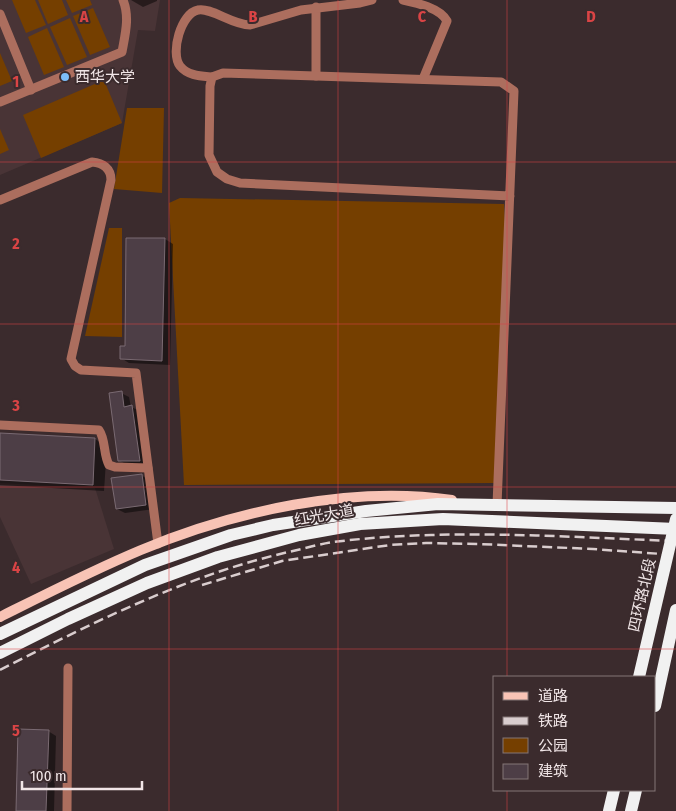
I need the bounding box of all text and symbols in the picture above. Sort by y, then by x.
text: A [79,7,89,26]
text: B [249,7,258,26]
text: C [418,7,427,26]
text: D [586,7,596,26]
place label: 西华大学 [75,68,135,86]
marker: 西华大学 [59,71,71,83]
text: 1 [13,72,19,91]
text: 2 [11,234,20,253]
text: 3 [11,396,20,415]
street label: 红光大道 [293,501,355,529]
street label: 四环路北段 [625,556,659,634]
text: 4 [12,558,20,577]
legend [493,676,656,791]
text: 道路 [538,687,568,705]
text: 铁路 [538,712,568,730]
text: 5 [12,721,20,740]
text: 公园 [538,737,568,755]
scale bar [22,758,142,790]
text: 建筑 [538,762,568,780]
text: 100 m [30,767,67,785]

